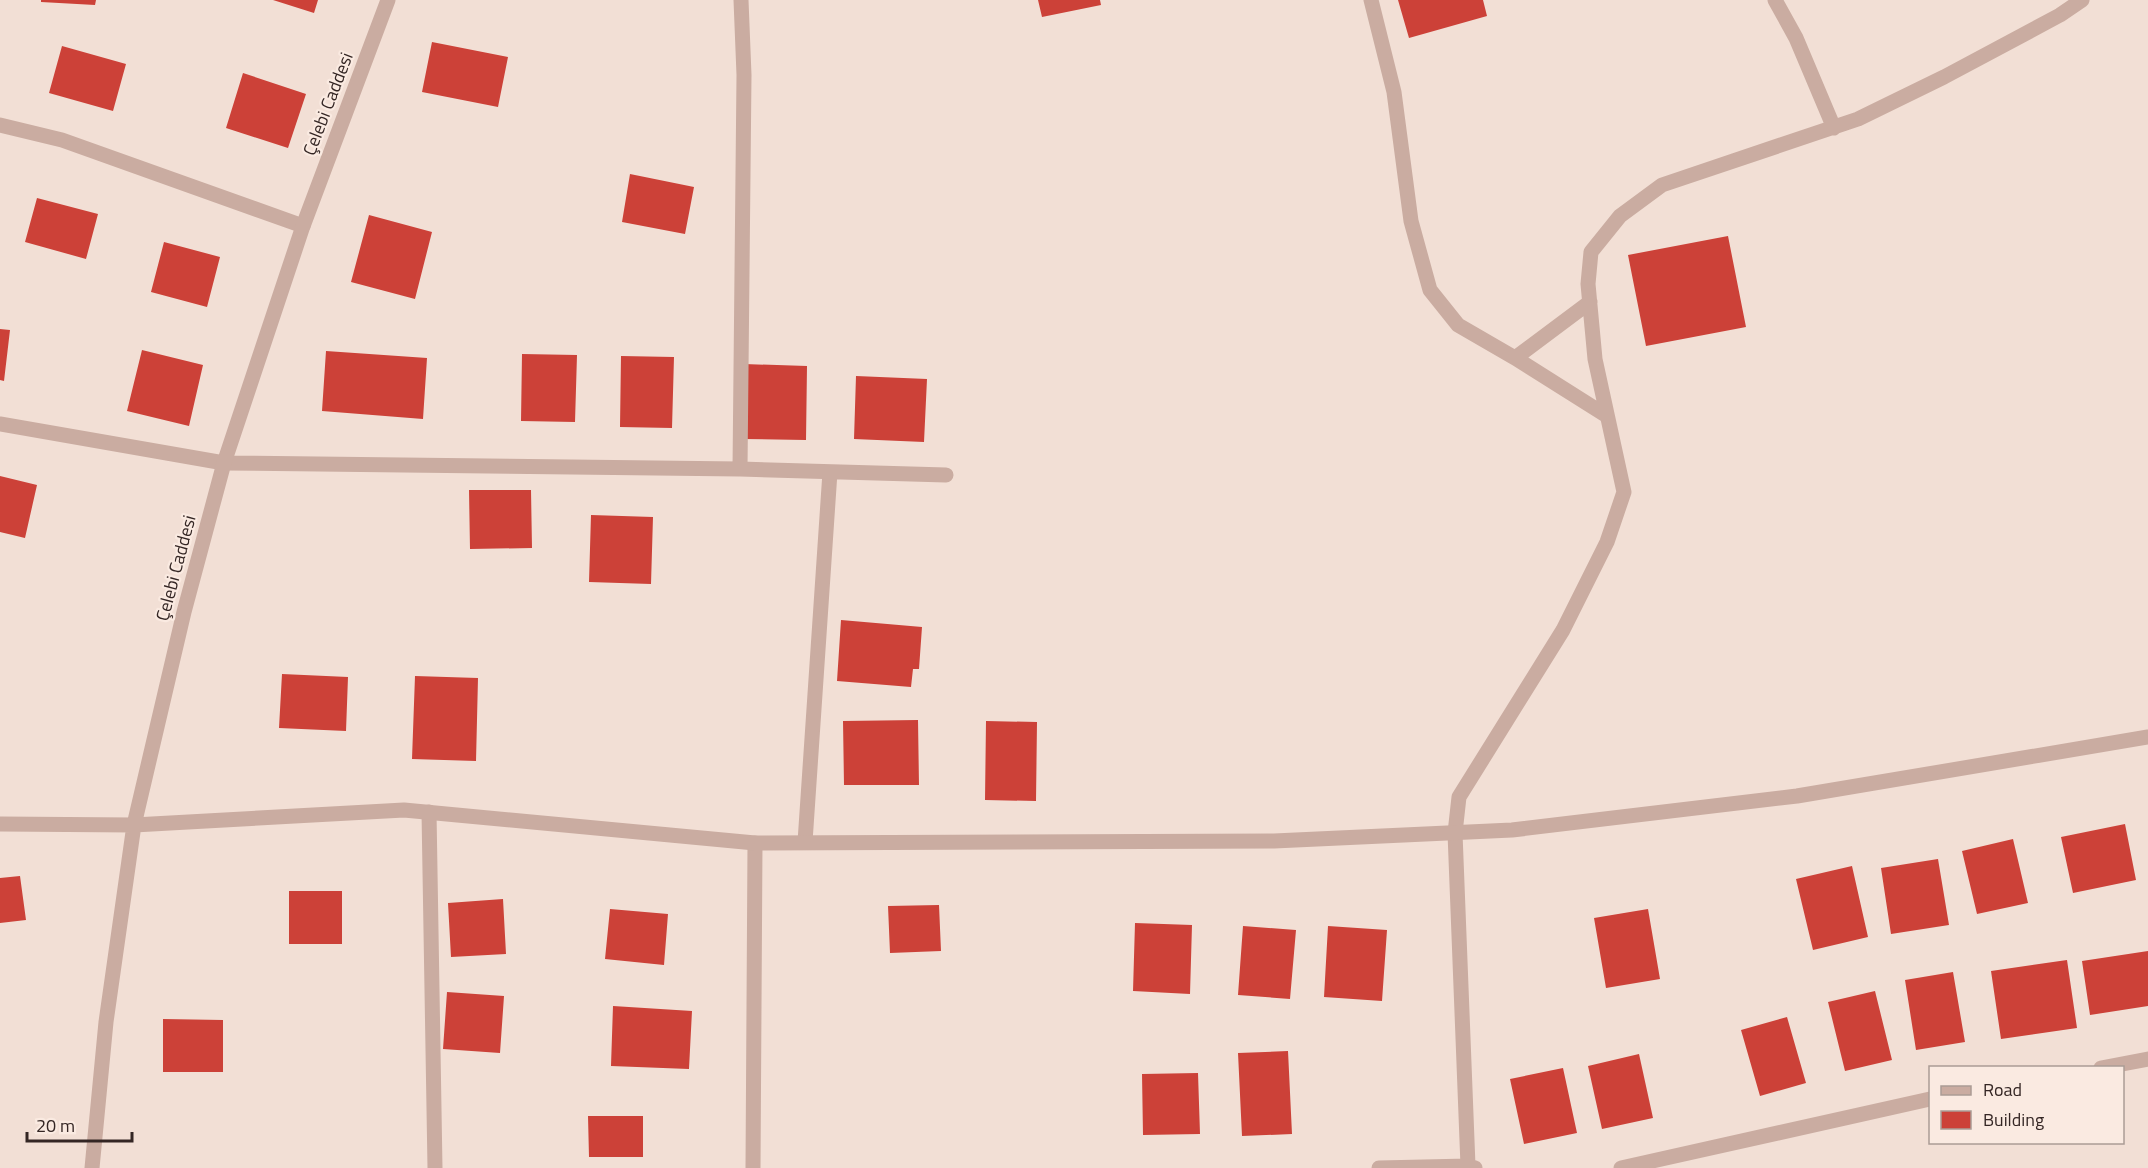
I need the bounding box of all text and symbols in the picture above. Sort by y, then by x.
street label: Çelebi Caddesi [295,48,360,159]
street label: Çelebi Caddesi [148,512,203,624]
legend [1929,1066,2124,1144]
text: Road [1983,1076,2022,1103]
scale bar [27,1105,132,1143]
text: Building [1983,1106,2044,1133]
text: 20 m [36,1112,75,1139]

